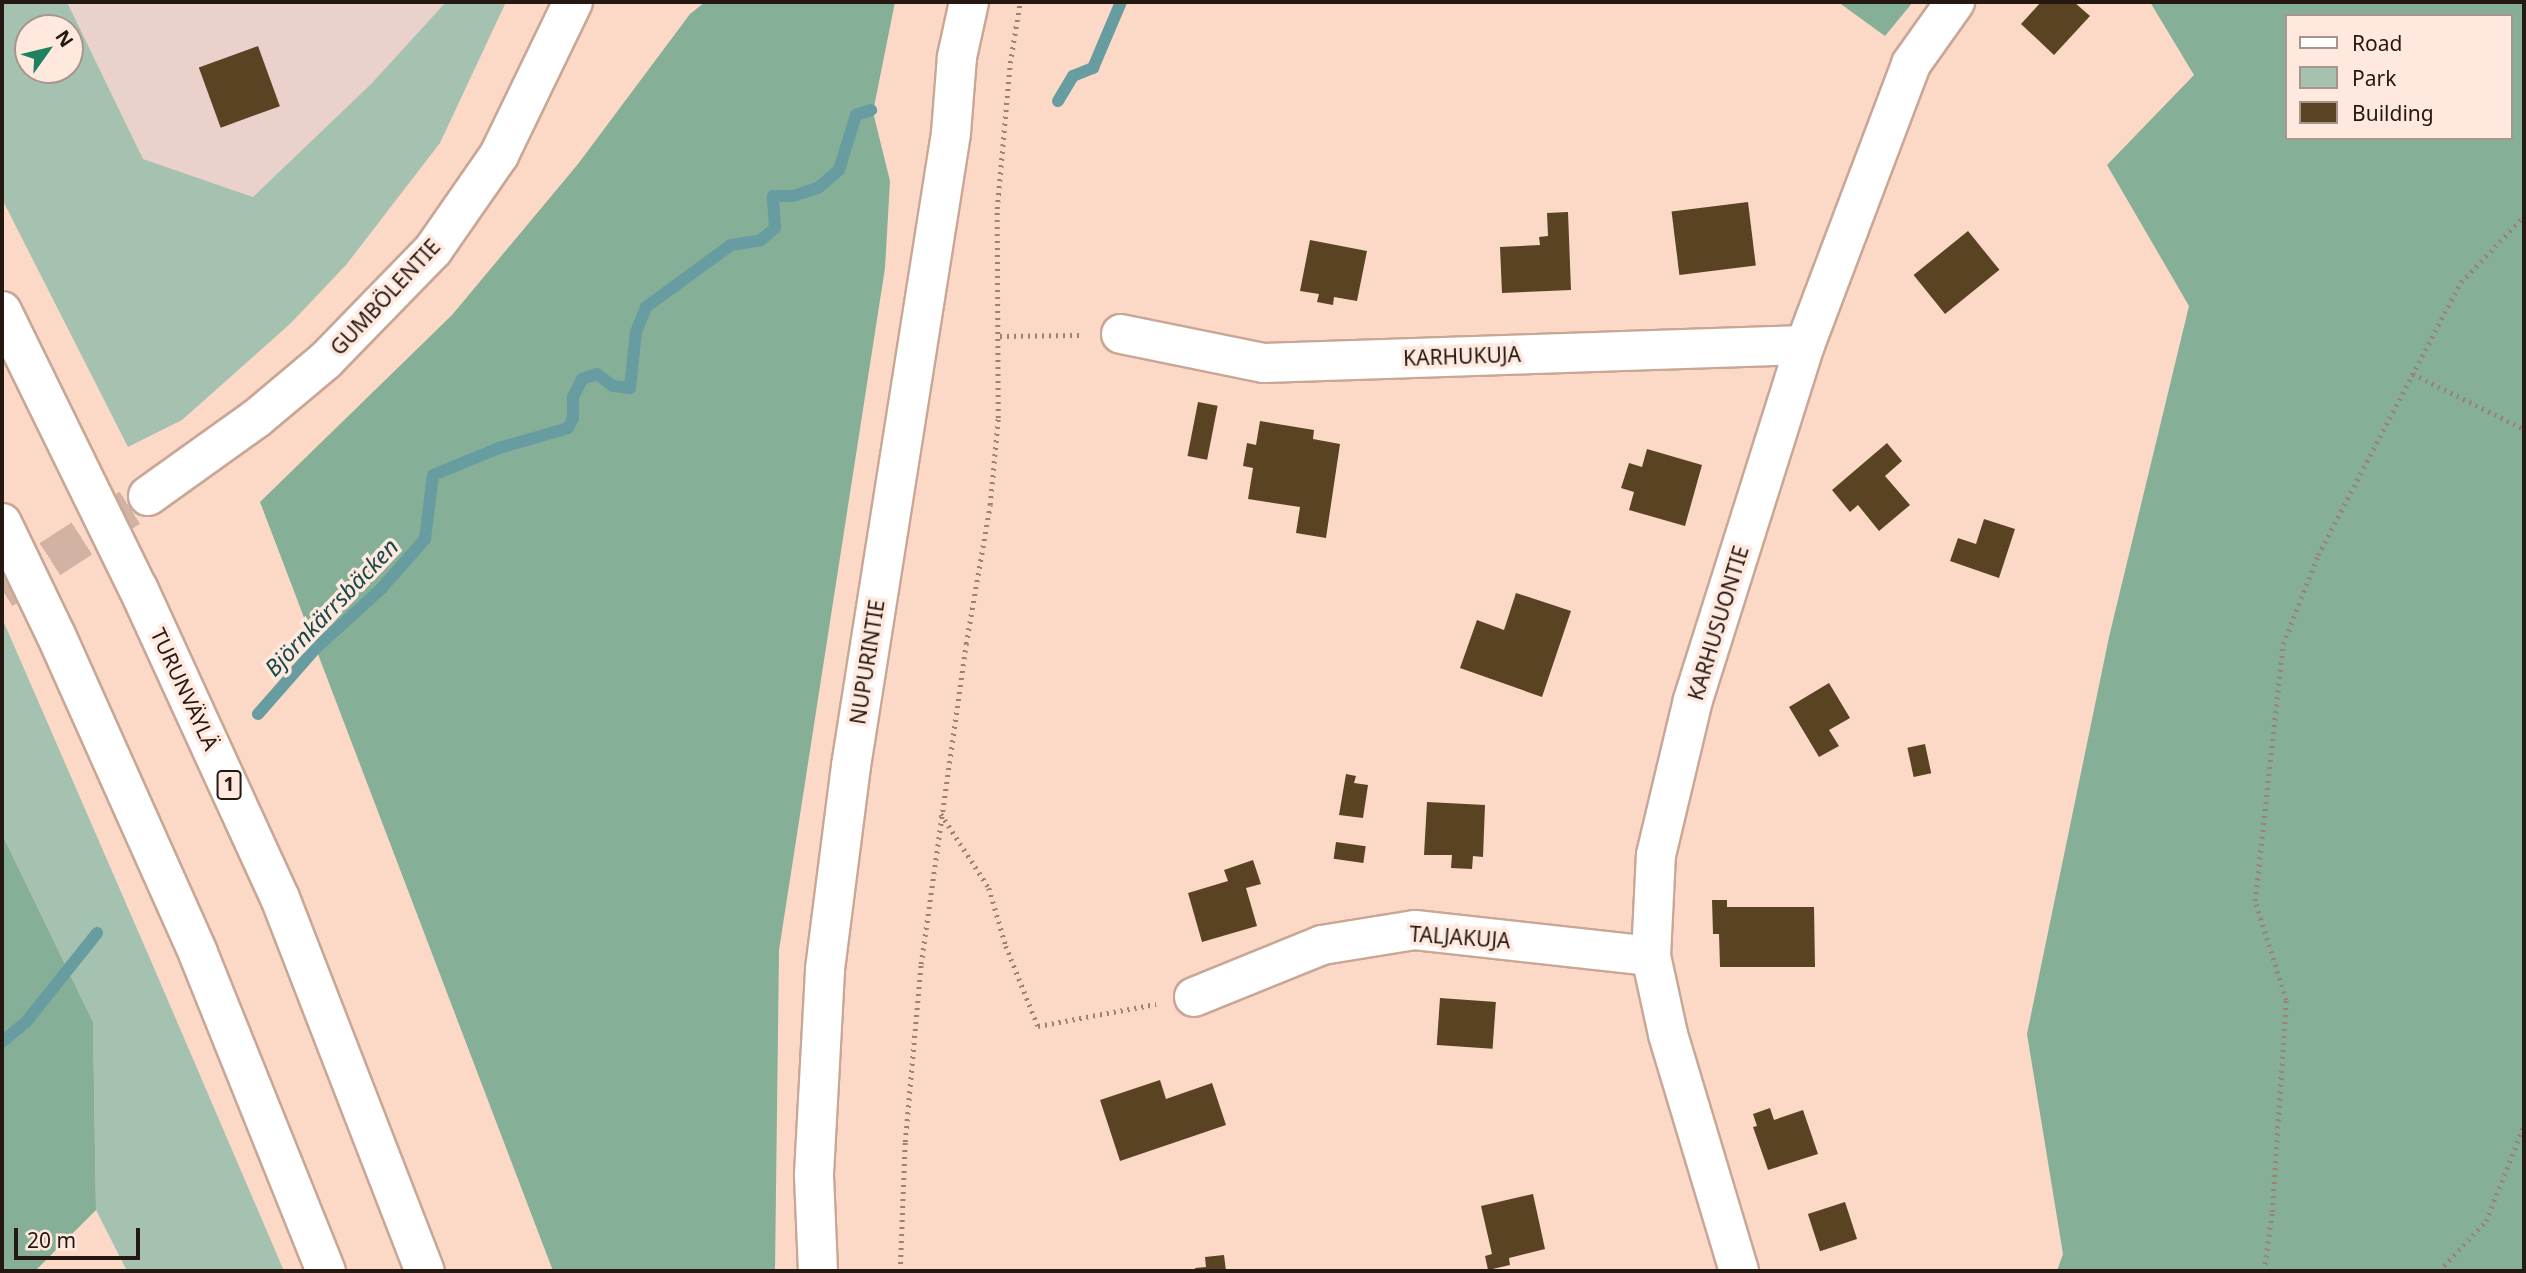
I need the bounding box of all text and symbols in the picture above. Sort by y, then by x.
north arrow [14,14,84,84]
legend [2284,14,2512,140]
text: N [50,25,80,52]
text: Road [2352,29,2402,57]
text: Park [2352,64,2396,92]
text: Building [2352,99,2434,127]
street label: GUMBÖLENTIE [325,234,445,360]
street label: KARHUKUJA [1403,341,1521,371]
water label: Björnkärrsbäcken [258,533,404,681]
street label: KARHUSUONTIE [1683,543,1753,703]
street label: NUPURINTIE [845,598,889,726]
street label: TURUNVÄYLÄ [146,624,224,754]
road number: 1 [215,770,243,800]
street label: TALJAKUJA [1409,921,1511,953]
scale bar [18,1214,144,1258]
text: 20 m [27,1226,76,1254]

